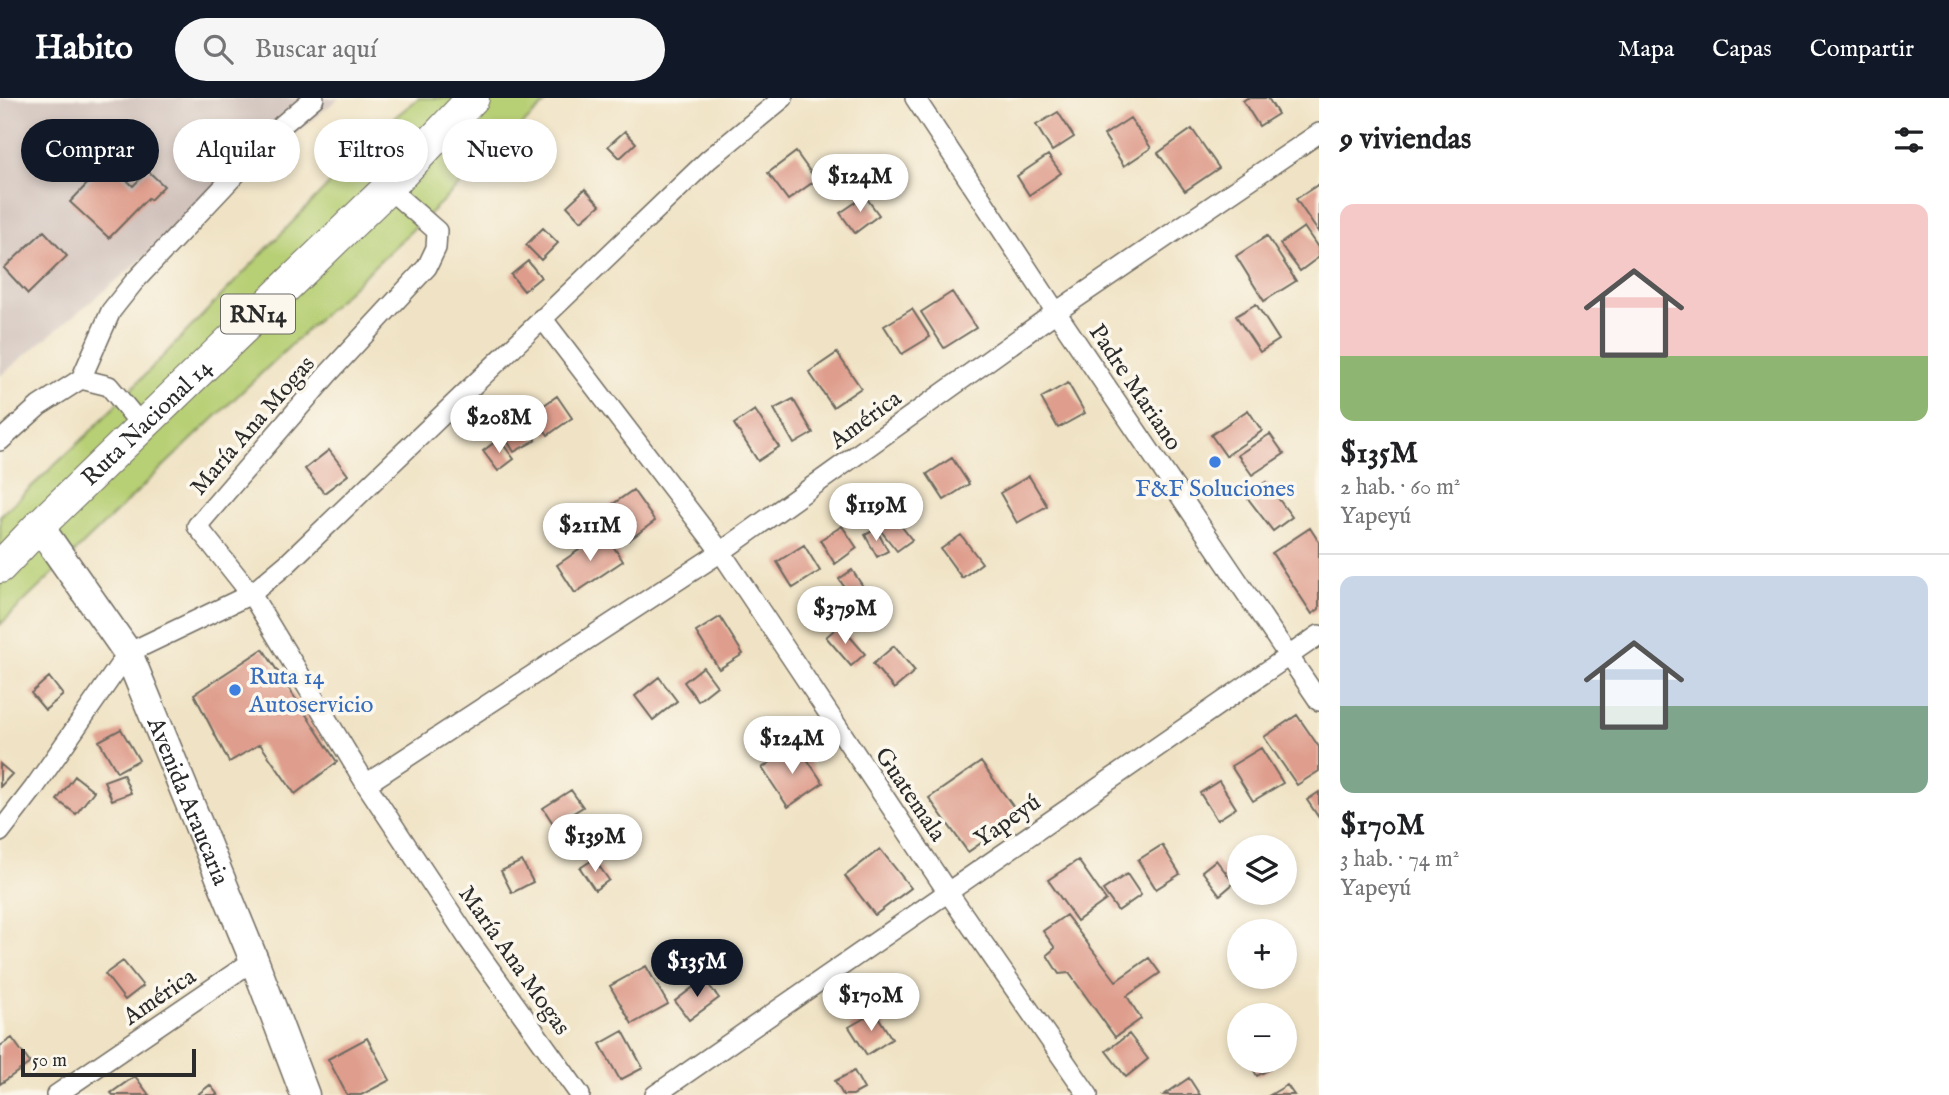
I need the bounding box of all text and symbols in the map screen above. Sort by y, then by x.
search box [175,18,665,81]
text: Habito [35,28,133,70]
icon: search [199,30,237,68]
text: Buscar aquí [255,33,377,66]
text: Mapa [1618,34,1674,65]
text: Capas [1712,34,1772,65]
text: Compartir [1810,34,1914,65]
chip: Comprar [21,119,159,182]
chip: Alquilar [173,119,300,182]
chip: Filtros [314,119,428,182]
chip: Nuevo [442,119,557,182]
text: 9 viviendas [1340,121,1471,159]
icon: filters [1890,121,1928,159]
pin: $124M [811,155,909,214]
text: $124M [827,162,893,191]
icon: home [1571,250,1697,376]
road number: RN14 [221,294,295,334]
street label: Padre Mariano [1081,319,1189,457]
street label: María Ana Mogas [184,350,322,502]
street label: Ruta Nacional 14 [75,353,219,493]
street label: América [823,383,908,457]
pin: $208M [450,396,548,455]
text: $208M [466,403,532,432]
text: $135M [1340,435,1418,473]
marker: F&F Soluciones [1207,454,1223,470]
text: 2 hab. · 60 m² [1340,473,1461,502]
place label: F&F Soluciones [1135,474,1295,505]
pin: $119M [827,484,925,543]
text: $119M [845,491,907,520]
text: Yapeyú [1340,502,1411,531]
pin: $211M [541,504,639,563]
text: $211M [559,511,621,540]
pin: $379M [796,587,894,646]
text: $379M [813,594,877,623]
icon: home [1571,622,1697,748]
place label: Ruta 14 Autoservicio [248,662,374,721]
marker: Ruta 14 Autoservicio [227,682,243,698]
street label: Avenida Araucaria [139,712,236,891]
pin: $124M [743,716,841,776]
text: $124M [759,724,825,753]
street label: Guatemala [867,742,953,848]
street label: Yapeyú [969,787,1047,855]
text: $170M [1340,807,1425,845]
pin: $139M [546,814,644,874]
text: $139M [564,822,626,851]
map controls [1227,835,1297,1073]
button: layers [1227,835,1297,905]
text: 3 hab. · 74 m² [1340,845,1459,874]
text: Yapeyú [1340,874,1411,903]
street label: María Ana Mogas [451,880,577,1042]
button: + [1227,919,1297,989]
pin: $135M [648,940,746,999]
text: $135M [667,947,727,976]
street label: América [117,961,203,1033]
pin: $170M [822,974,920,1033]
text: $170M [839,981,904,1010]
button: − [1227,1003,1297,1073]
scale bar [21,1046,196,1078]
text: 50 m [32,1049,67,1073]

